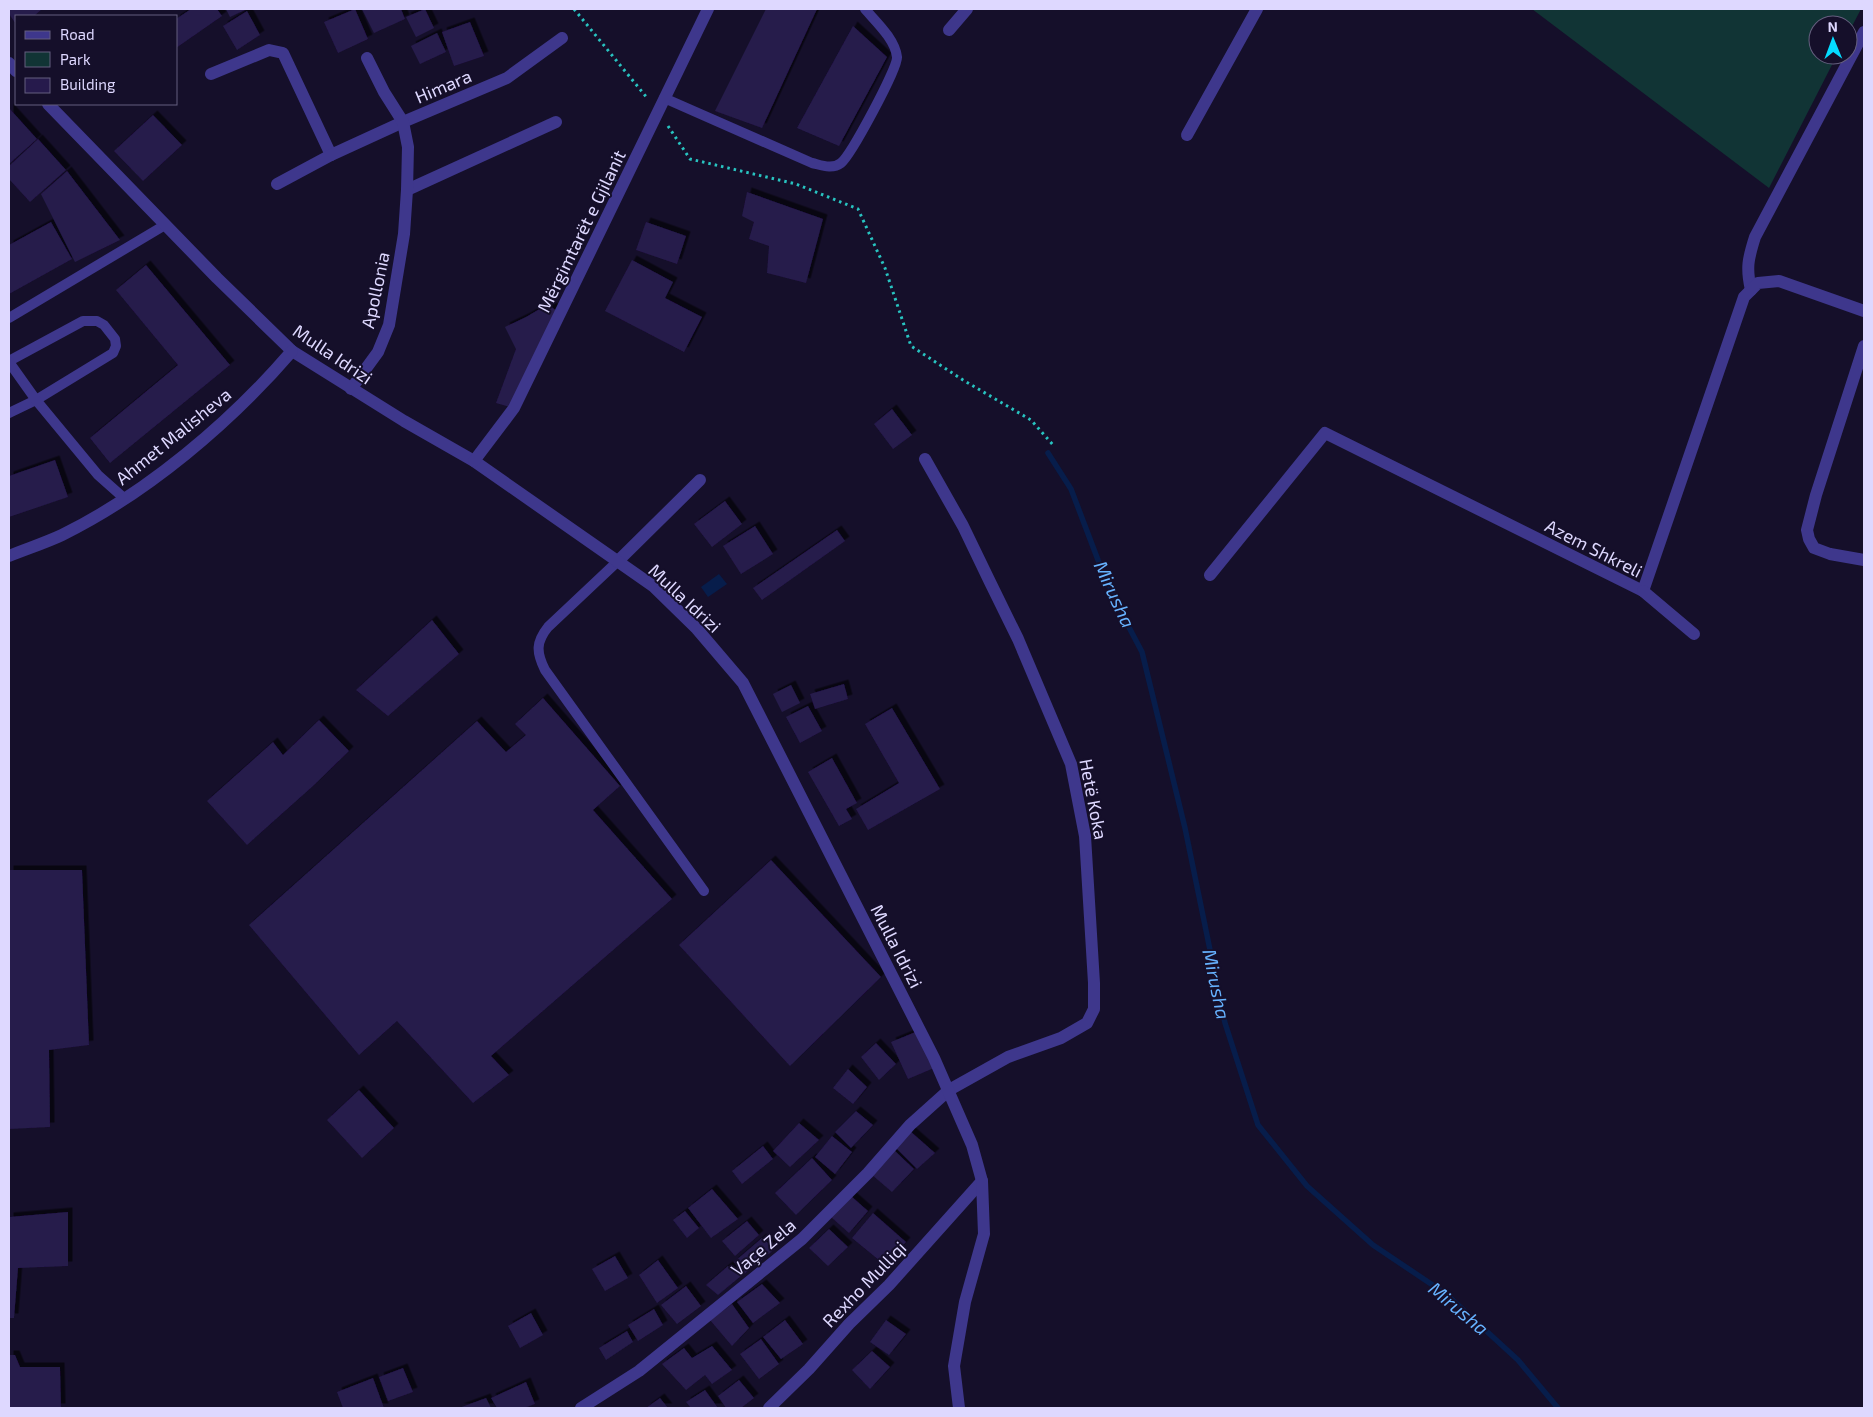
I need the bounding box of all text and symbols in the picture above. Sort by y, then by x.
legend [15,15,178,105]
north arrow [1808,15,1858,65]
text: N [1828,18,1838,35]
text: Road [60,25,95,43]
text: Park [60,50,91,68]
street label: Himara [411,64,475,108]
text: Building [60,75,116,93]
street label: Mërgimtarët e Gjilanit [532,146,630,316]
street label: Apollonia [356,250,394,330]
street label: Mulla Idrizi [289,319,377,389]
street label: Ahmet Malisheva [111,383,235,489]
street label: Azem Shkreli [1542,514,1646,582]
water label: Mirusha [1090,557,1140,631]
street label: Mulla Idrizi [644,559,726,637]
street label: Hetë Koka [1075,757,1113,841]
street label: Mulla Idrizi [867,900,927,992]
water label: Mirusha [1198,947,1236,1021]
street label: Vaçe Zela [726,1214,800,1281]
street label: Rexho Mulliqi [818,1236,910,1332]
water label: Mirusha [1424,1276,1494,1340]

